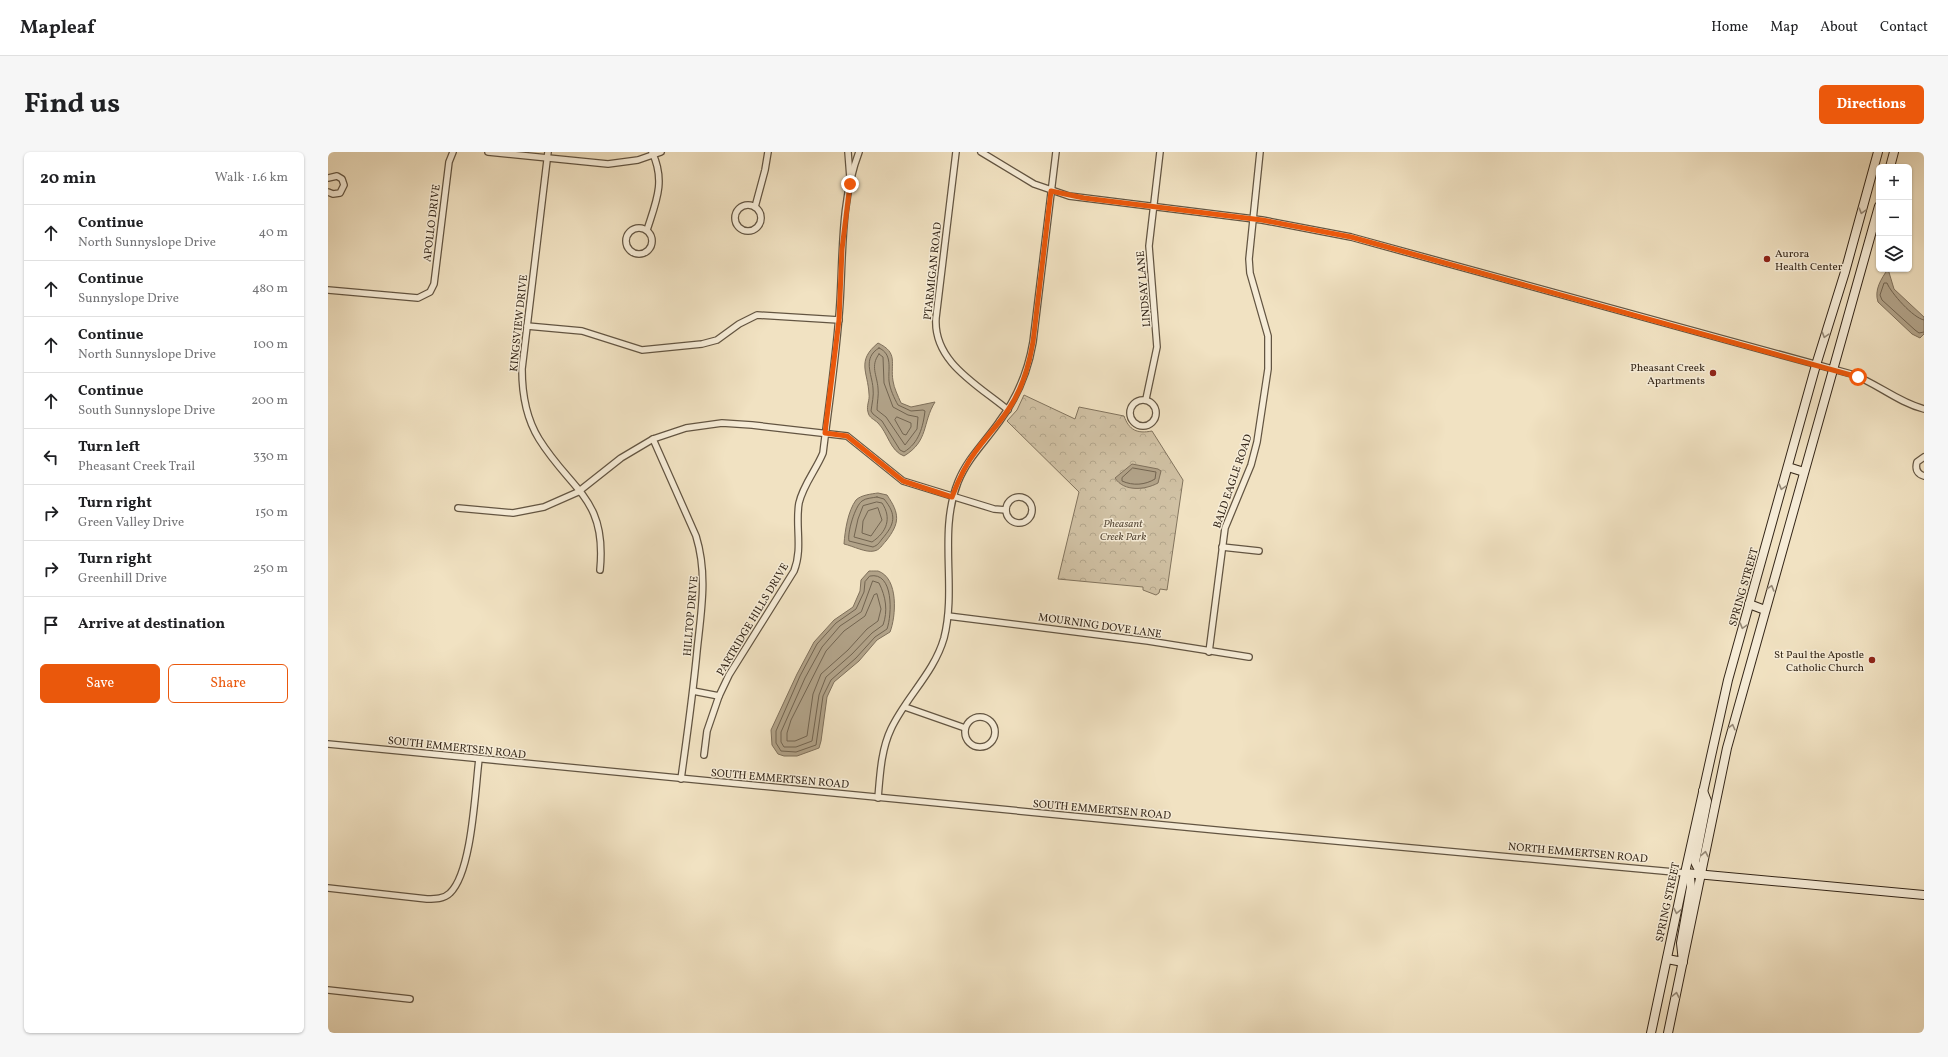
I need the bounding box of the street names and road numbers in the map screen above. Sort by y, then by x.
street label: APOLLO DRIVE [420,183,445,263]
street label: PTARMIGAN ROAD [921,221,946,321]
street label: LINDSAY LANE [1134,250,1155,328]
street label: KINGSVIEW DRIVE [507,273,532,372]
street label: BALD EAGLE ROAD [1210,432,1257,531]
street label: SPRING STREET [1726,546,1763,628]
street label: PARTRIDGE HILLS DRIVE [714,560,793,679]
street label: HILLTOP DRIVE [681,575,703,657]
street label: MOURNING DOVE LANE [1037,610,1163,643]
street label: SOUTH EMMERTSEN ROAD [387,734,527,763]
street label: SOUTH EMMERTSEN ROAD [710,766,850,793]
street label: SOUTH EMMERTSEN ROAD [1032,797,1172,824]
street label: NORTH EMMERTSEN ROAD [1507,840,1648,867]
street label: SPRING STREET [1653,861,1684,944]

